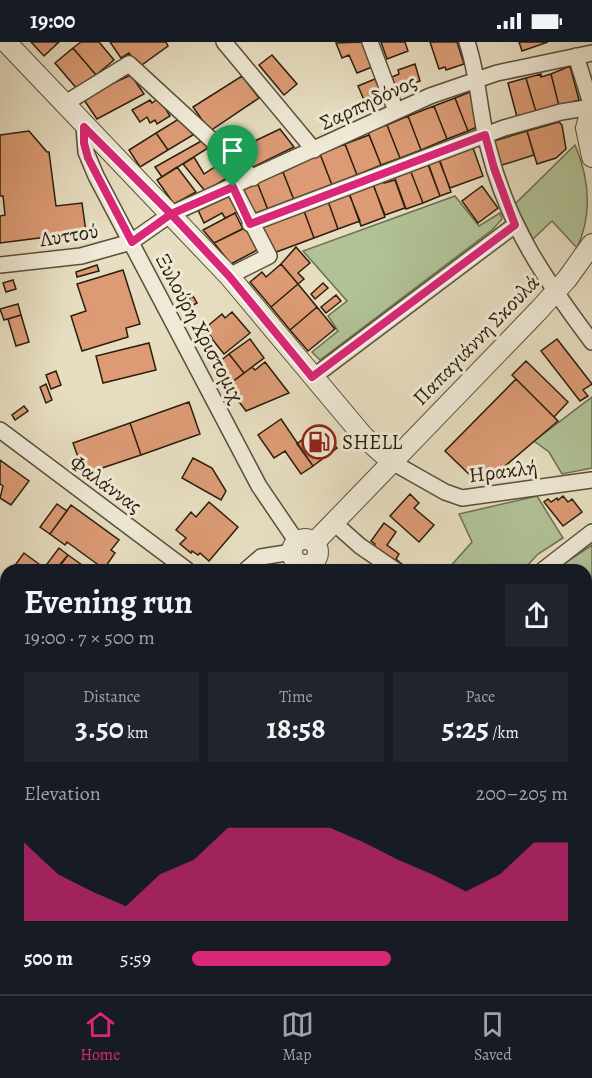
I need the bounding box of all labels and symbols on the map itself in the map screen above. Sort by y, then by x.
street label: Σαρπηδόνος [315,67,421,137]
pin [207,125,258,187]
street label: Λυττού [37,217,100,254]
street label: Ξυλούρη Χριστομιχ [149,249,252,408]
street label: Παπαγιάννη Σκουλά [406,269,546,411]
fuel station icon: SHELL [301,424,337,460]
place label: SHELL [342,428,403,456]
street label: Φαλάννας [64,448,148,520]
street label: Ηρακλή [467,453,539,489]

